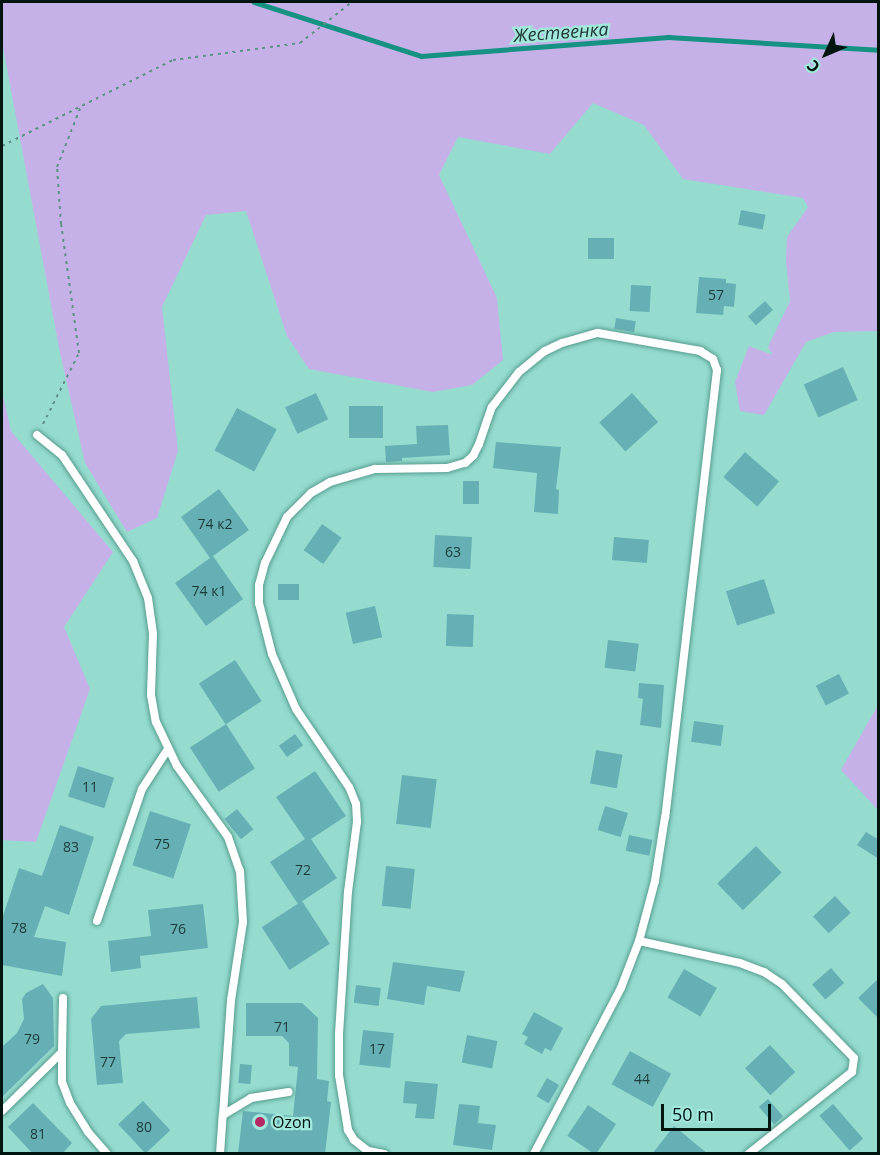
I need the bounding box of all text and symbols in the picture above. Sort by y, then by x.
water label: Жественка [513,18,609,46]
north arrow [796,24,856,84]
text: С [802,55,825,78]
house number: 57 [708,287,724,303]
house number: 74 к2 [198,516,232,532]
house number: 63 [445,544,461,560]
house number: 74 к1 [192,583,226,599]
house number: 11 [82,779,98,795]
house number: 75 [154,836,170,852]
house number: 83 [63,839,79,855]
house number: 72 [295,862,311,878]
house number: 78 [11,920,27,936]
house number: 76 [170,921,186,937]
house number: 71 [274,1019,290,1035]
house number: 79 [24,1031,40,1047]
house number: 17 [369,1041,385,1057]
house number: 77 [100,1054,116,1070]
house number: 44 [634,1071,650,1087]
scale bar [664,1092,774,1130]
text: 50 m [672,1102,714,1126]
place label: Ozon [272,1112,311,1132]
marker: Ozon [253,1115,267,1129]
house number: 80 [136,1119,152,1135]
house number: 81 [30,1126,46,1142]

